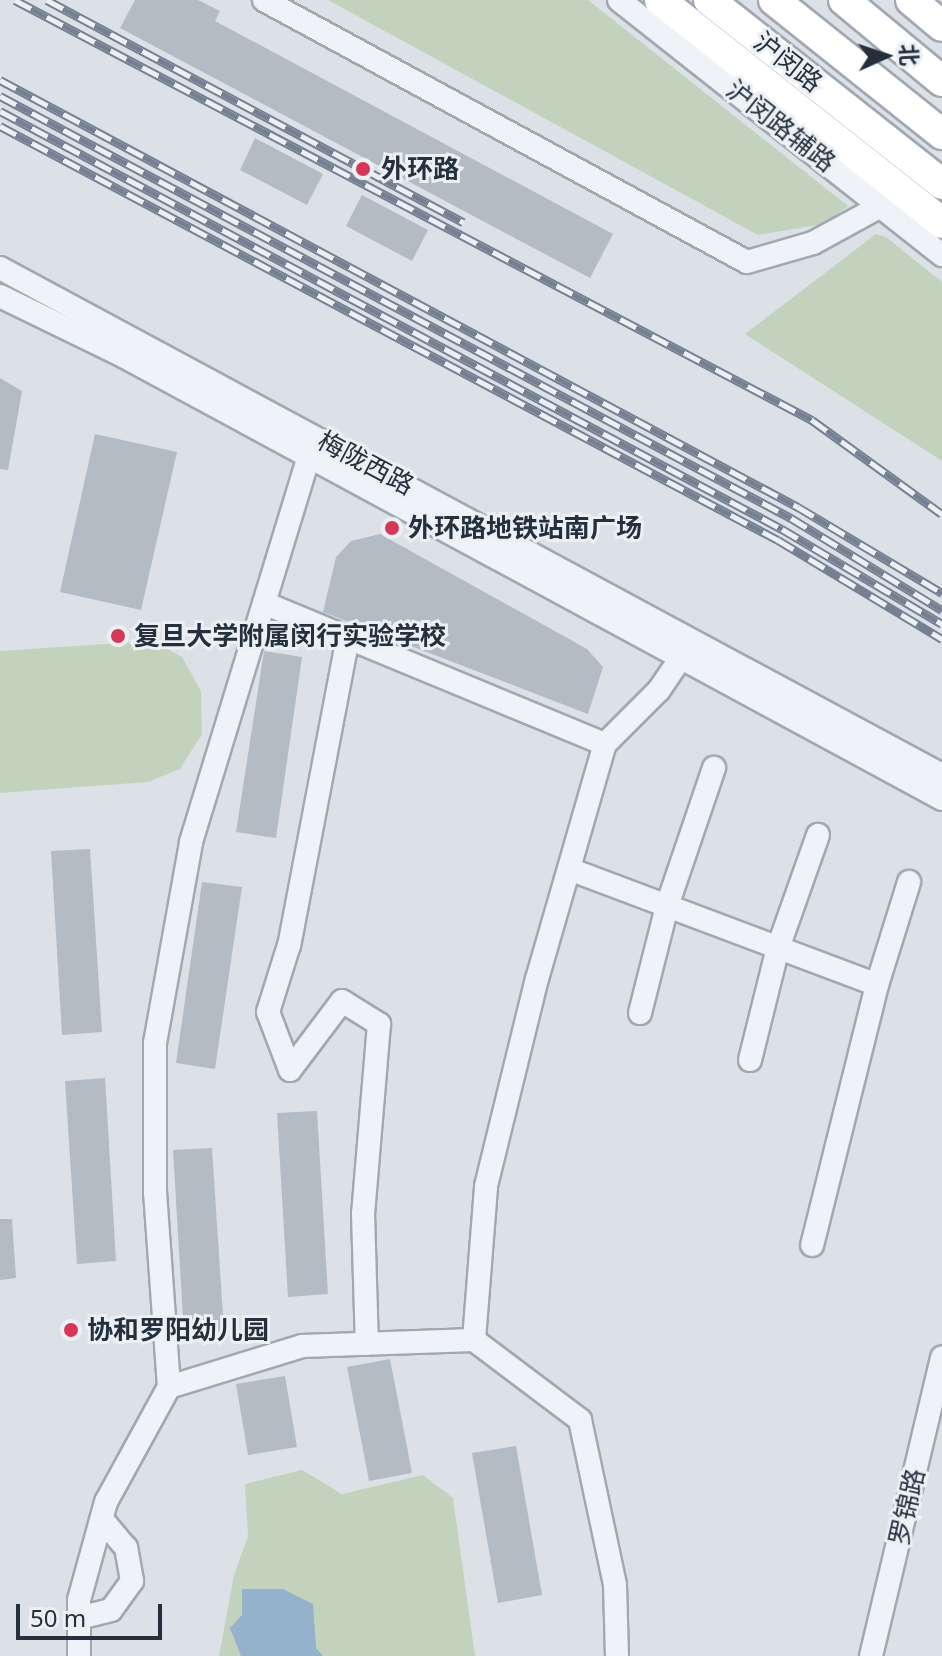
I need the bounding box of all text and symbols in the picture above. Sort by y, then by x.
north arrow [846,16,926,96]
street label: 沪闵路 [748,26,828,98]
text: 北 [894,43,926,67]
street label: 沪闵路辅路 [720,74,842,178]
place label: 外环路 [381,153,459,185]
marker: 外环路 [352,158,374,180]
street label: 梅陇西路 [313,425,419,501]
place label: 外环路地铁站南广场 [408,512,642,544]
marker: 外环路地铁站南广场 [383,519,401,537]
place label: 复旦大学附属闵行实验学校 [134,620,446,652]
marker: 复旦大学附属闵行实验学校 [109,627,127,645]
place label: 协和罗阳幼儿园 [87,1314,269,1346]
marker: 协和罗阳幼儿园 [62,1321,80,1339]
street label: 罗锦路 [883,1465,931,1549]
scale bar [20,1588,166,1638]
text: 50 m [30,1601,86,1634]

